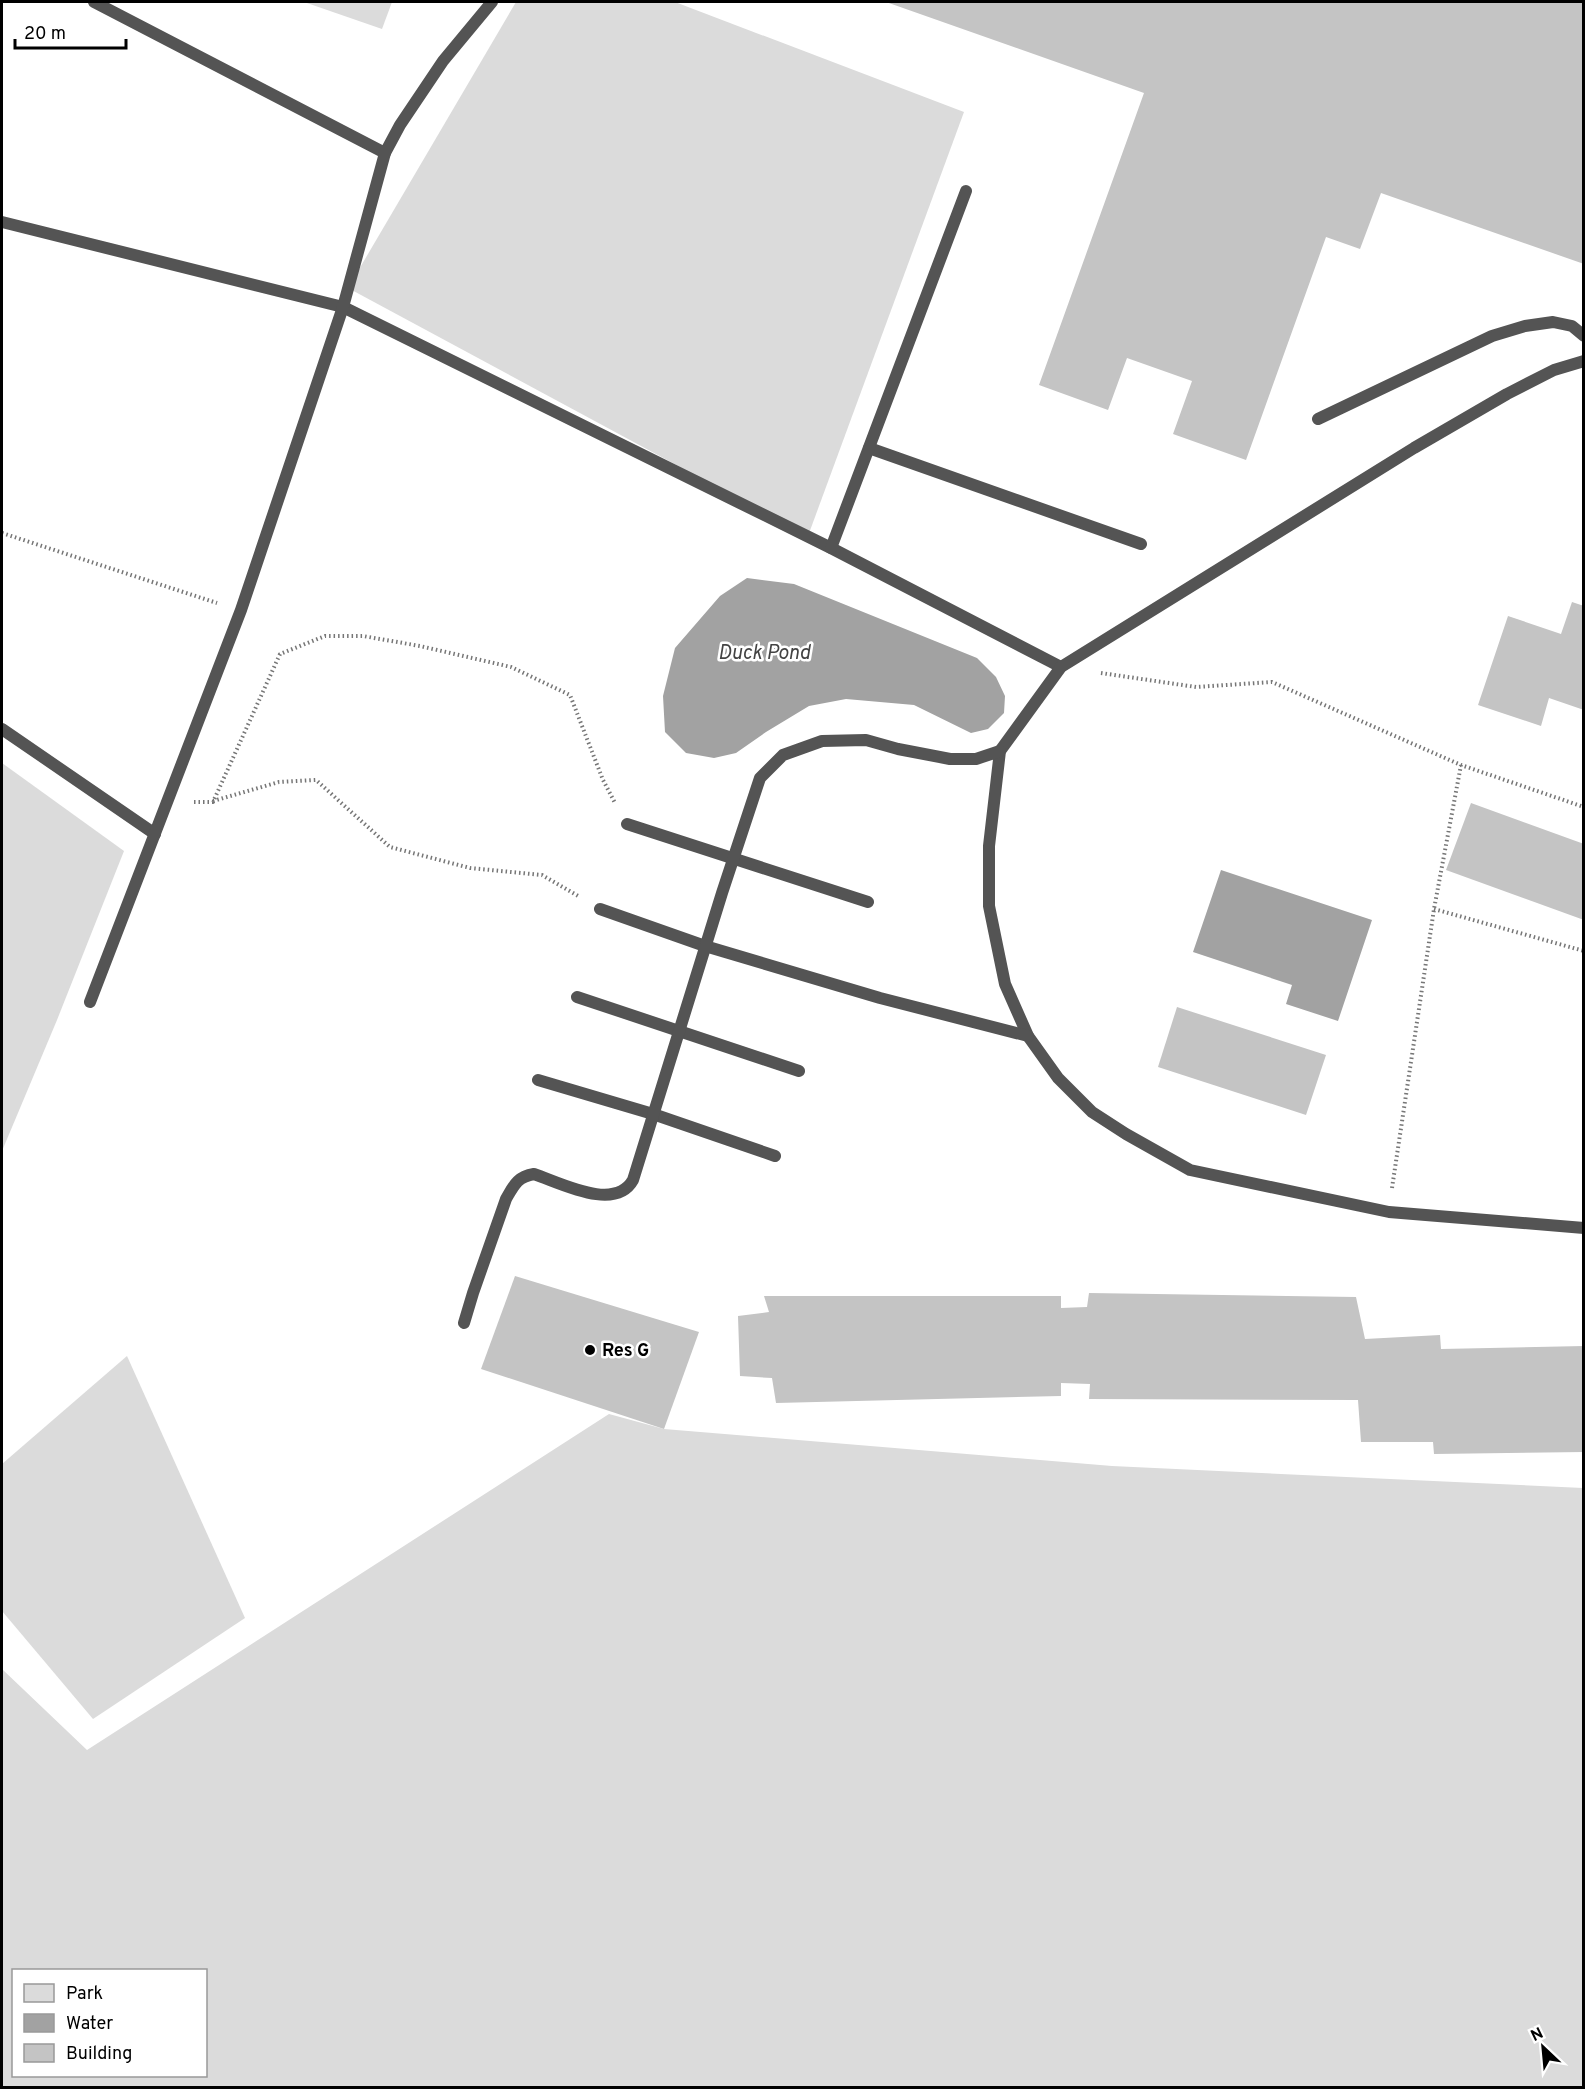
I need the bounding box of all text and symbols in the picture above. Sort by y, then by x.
scale bar [15,12,126,50]
text: 20 m [24,23,66,46]
water label: Duck Pond [718,641,811,667]
place label: Res G [602,1340,649,1363]
marker: Res G [583,1343,597,1357]
legend [12,1969,207,2077]
text: Park [66,1983,103,2006]
text: Water [66,2013,113,2036]
north arrow [1513,2017,1573,2077]
text: N [1528,2024,1547,2047]
text: Building [66,2043,132,2066]

